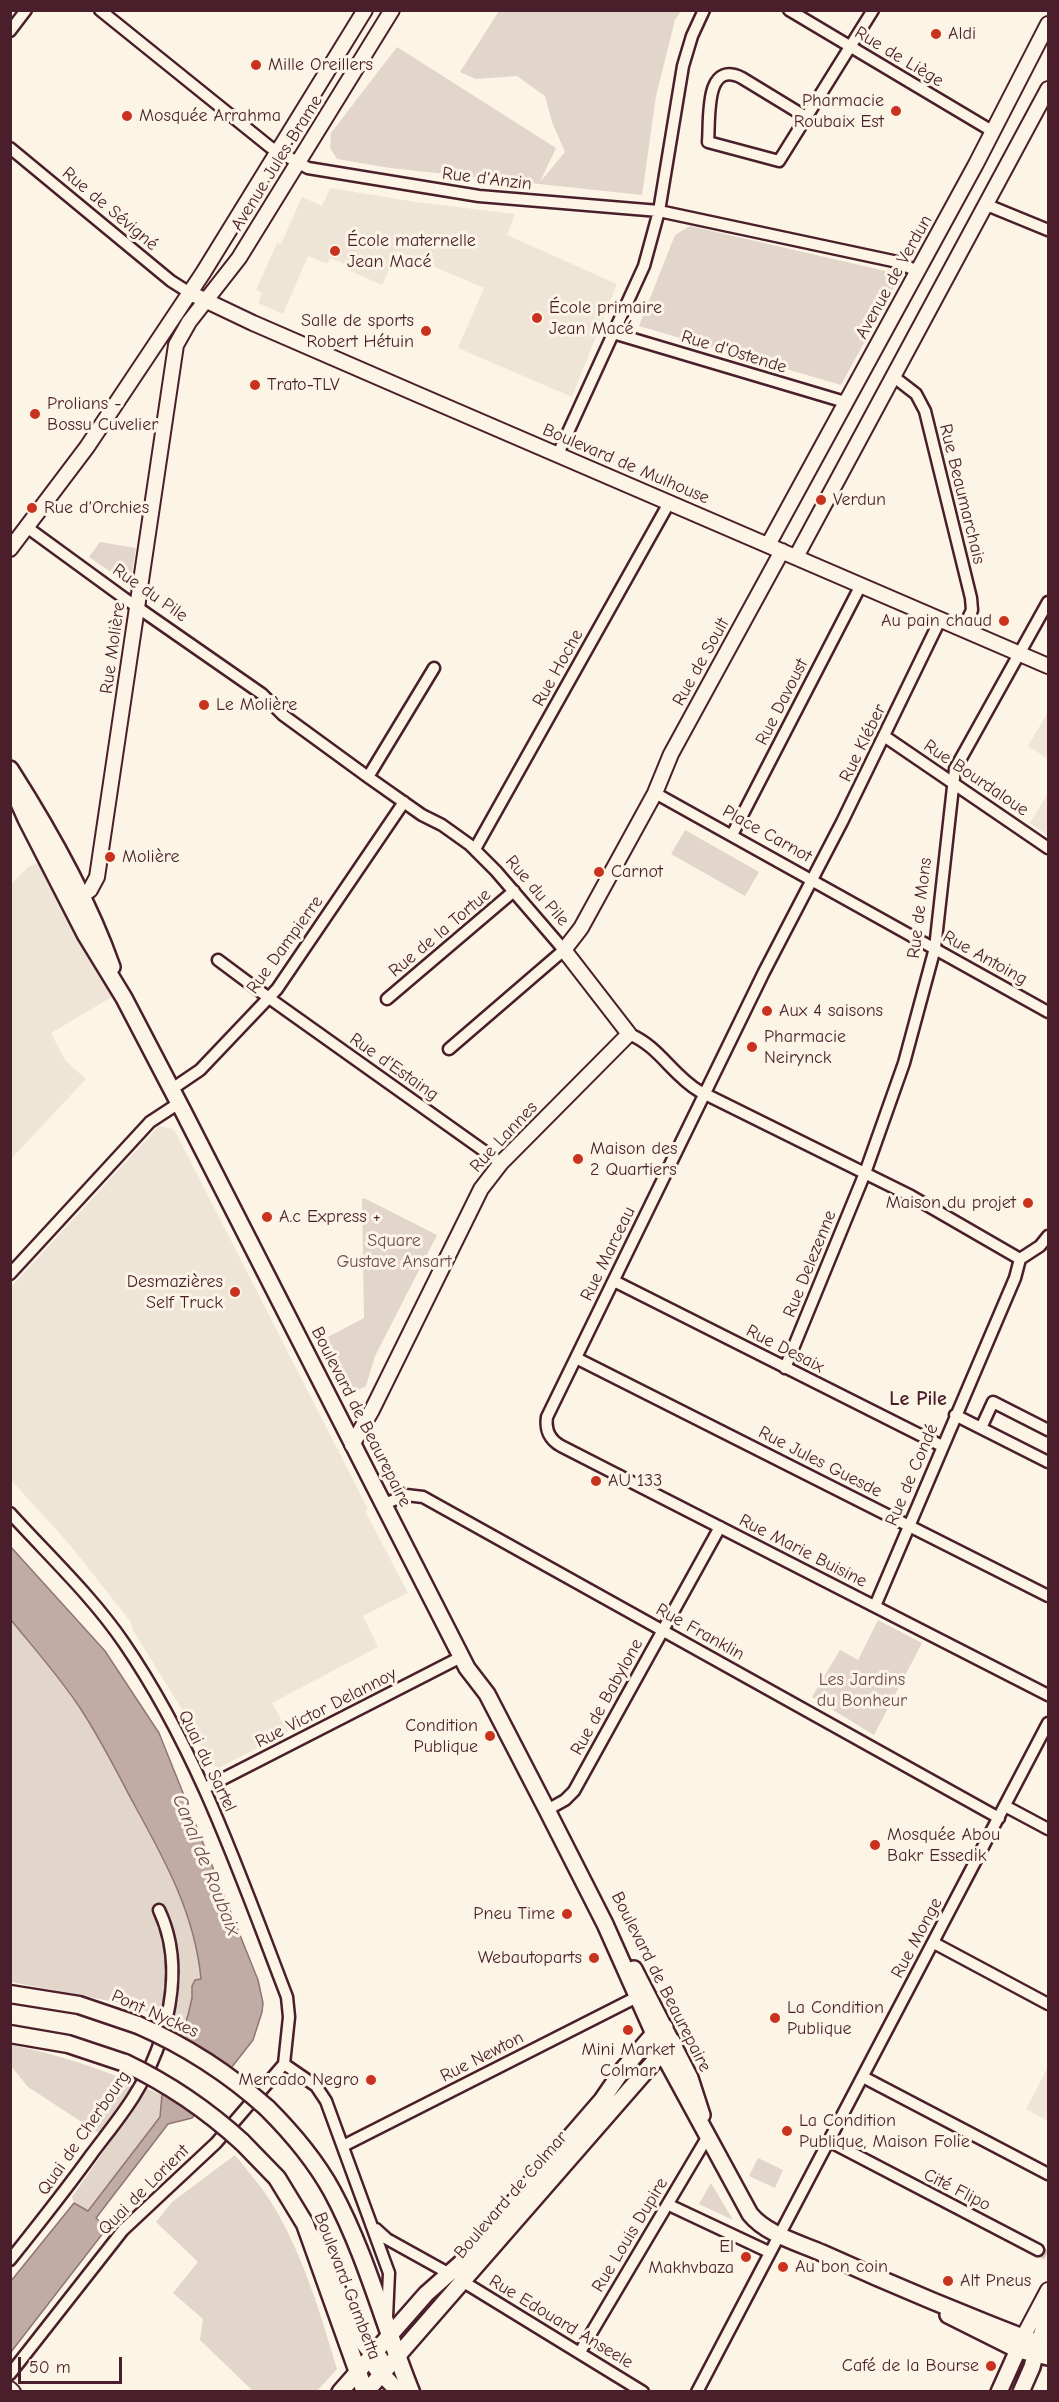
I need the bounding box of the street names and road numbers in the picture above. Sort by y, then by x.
street label: Rue de Liège [850,22,948,92]
street label: Avenue Jules Brame [227,91,327,235]
street label: Rue de Sévigné [58,163,162,255]
street label: Rue d'Anzin [441,163,533,195]
street label: Avenue de Verdun [851,211,937,343]
street label: Rue d'Ostende [679,326,789,378]
street label: Boulevard de Mulhouse [539,419,713,509]
street label: Rue Beaumarchais [934,422,990,566]
street label: Rue du Pile [108,559,192,627]
street label: Rue Molière [96,601,130,695]
street label: Rue de Soult [668,614,734,710]
street label: Rue Hoche [528,626,588,710]
street label: Rue Davoust [751,655,813,749]
street label: Rue Kléber [835,701,891,785]
street label: Rue Bourdaloue [919,735,1033,821]
street label: Place Carnot [718,801,816,867]
street label: Rue du Pile [500,851,574,931]
street label: Rue de Mons [903,856,937,960]
street label: Rue de la Tortue [385,884,495,982]
street label: Rue Dampierre [242,892,328,998]
street label: Rue Antoing [939,926,1031,990]
street label: Rue d'Estaing [345,1028,443,1106]
street label: Rue Lannes [466,1097,542,1177]
street label: Rue Marceau [576,1203,640,1305]
street label: Rue Delezenne [779,1207,841,1321]
street label: Rue Desaix [742,1320,828,1378]
street label: Boulevard de Beaurepaire [306,1323,416,1511]
street label: Rue de Condé [881,1421,943,1529]
street label: Rue Jules Guesde [755,1422,885,1502]
street label: Rue Marie Buisine [735,1509,871,1593]
street label: Rue Franklin [652,1599,748,1665]
street label: Rue de Babylone [566,1635,648,1759]
street label: Rue Victor Delannoy [252,1663,400,1753]
street label: Quai du Sartel [173,1707,241,1815]
street label: Boulevard de Beaurepaire [606,1888,716,2076]
street label: Rue Monge [887,1894,947,1982]
street label: Pont Nyckes [108,1985,202,2043]
street label: Rue Newton [437,2027,527,2087]
street label: Quai de Cherbourg [33,2066,135,2200]
street label: Boulevard de Colmar [450,2127,572,2263]
street label: Quai de Lorient [94,2140,194,2240]
street label: Cité Flipo [920,2164,994,2216]
street label: Rue Louis Dupire [587,2174,673,2296]
street label: Boulevard Gambetta [309,2209,385,2363]
street label: Rue Edouard Anseele [485,2270,637,2374]

